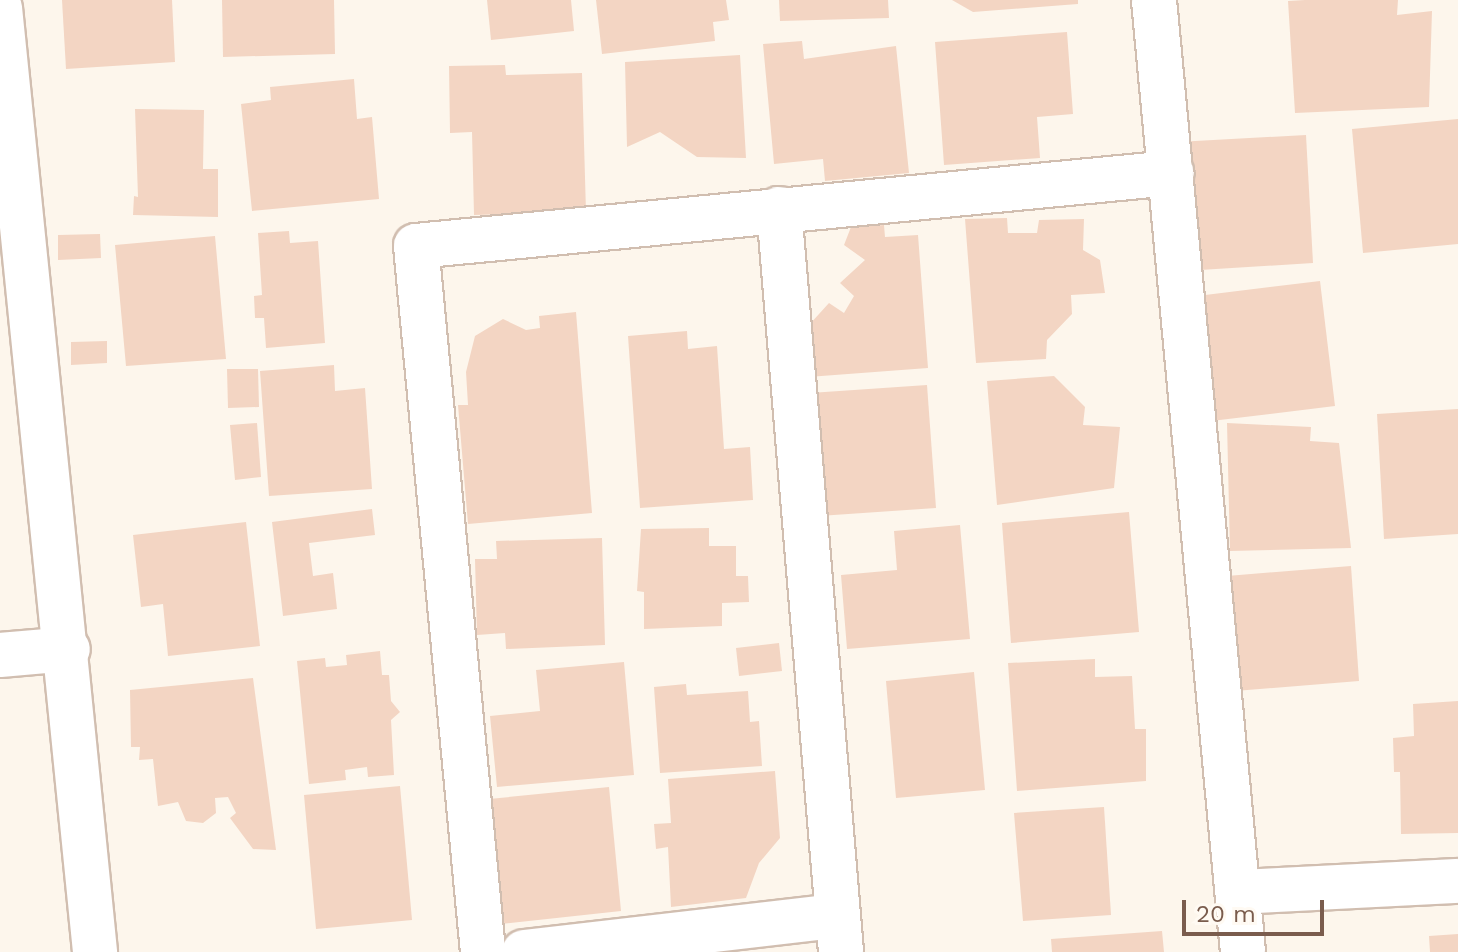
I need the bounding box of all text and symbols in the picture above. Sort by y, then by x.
scale bar [1186,884,1328,934]
text: 20 m [1196,900,1256,928]

